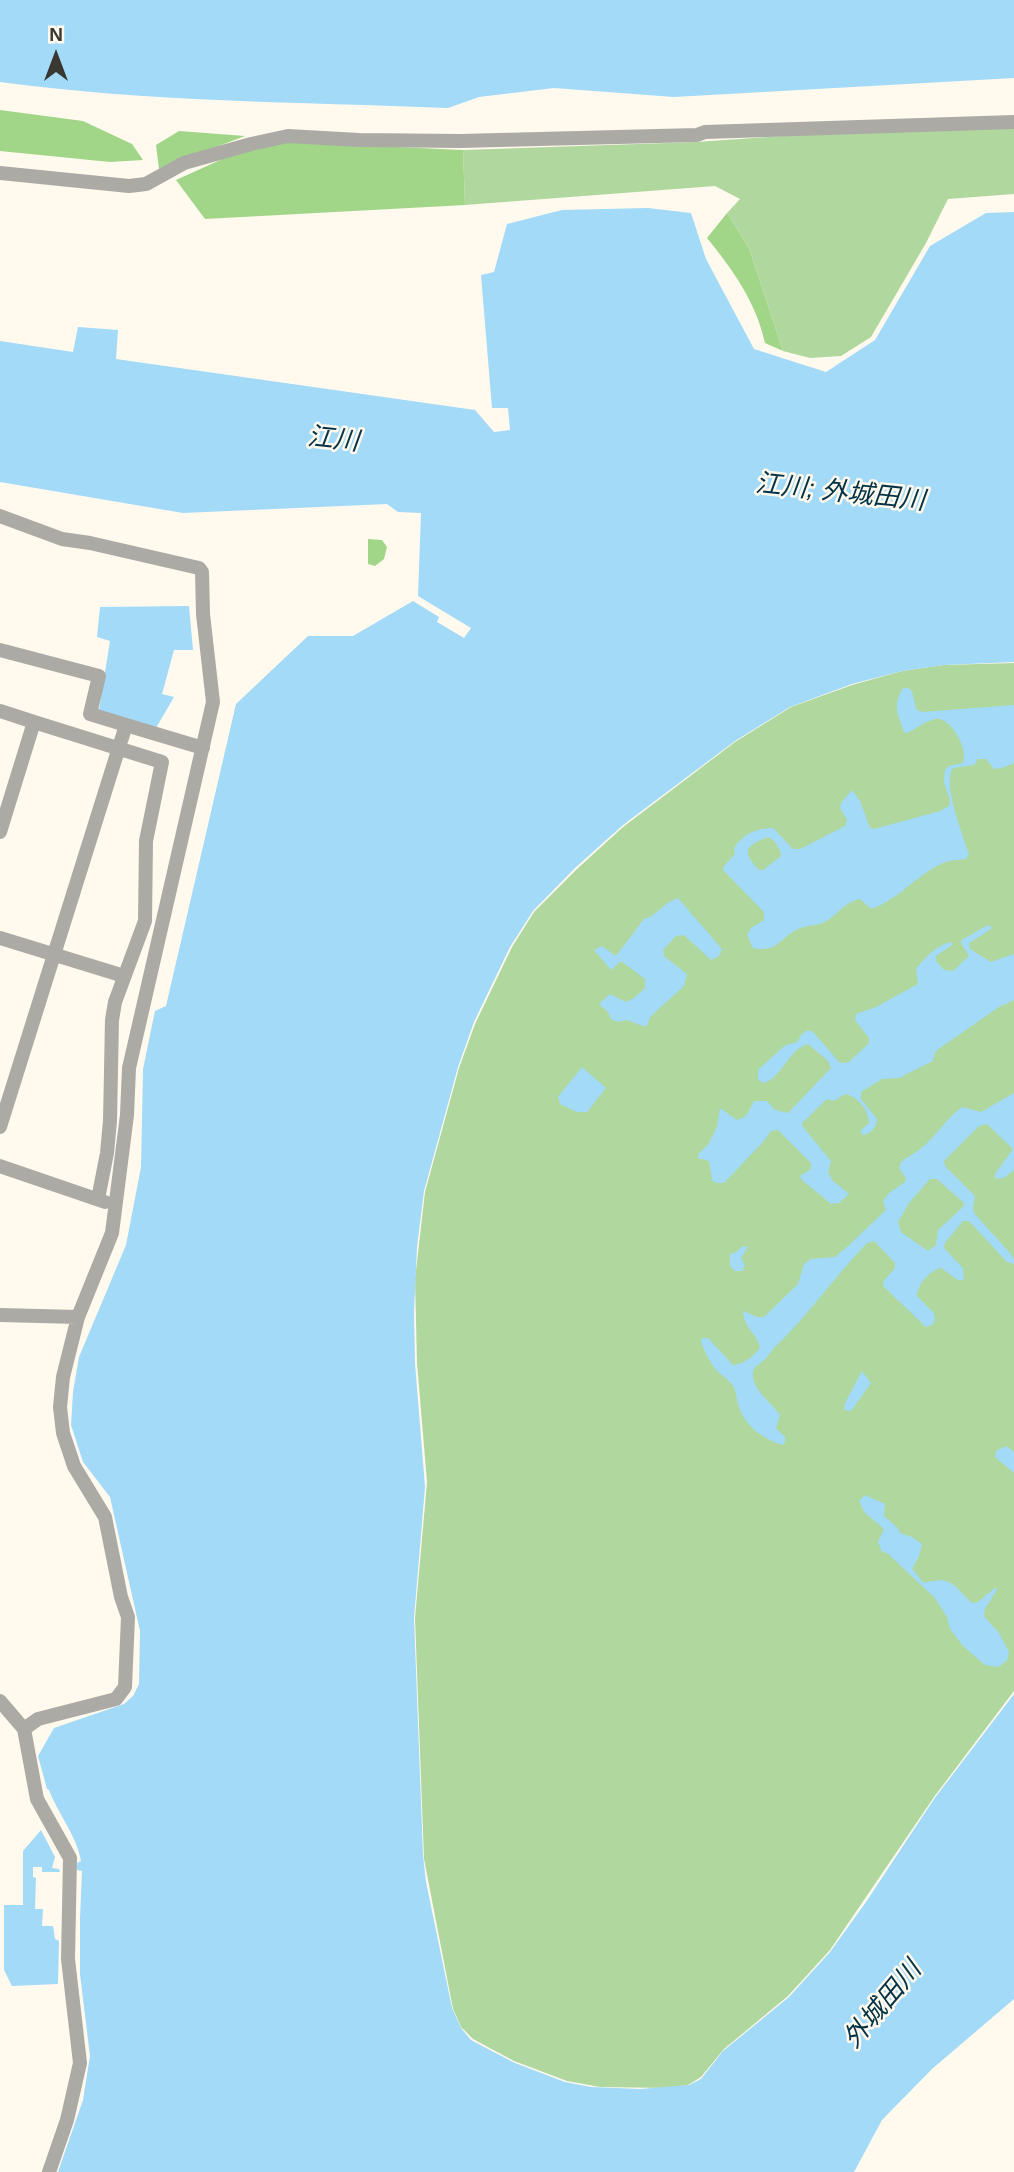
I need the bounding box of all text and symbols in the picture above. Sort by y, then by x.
north arrow [21,21,91,91]
text: N [49,24,63,45]
water label: 江川 [306,422,360,458]
water label: 江川; 外城田川 [754,469,926,517]
water label: 外城田川 [838,1955,928,2055]

